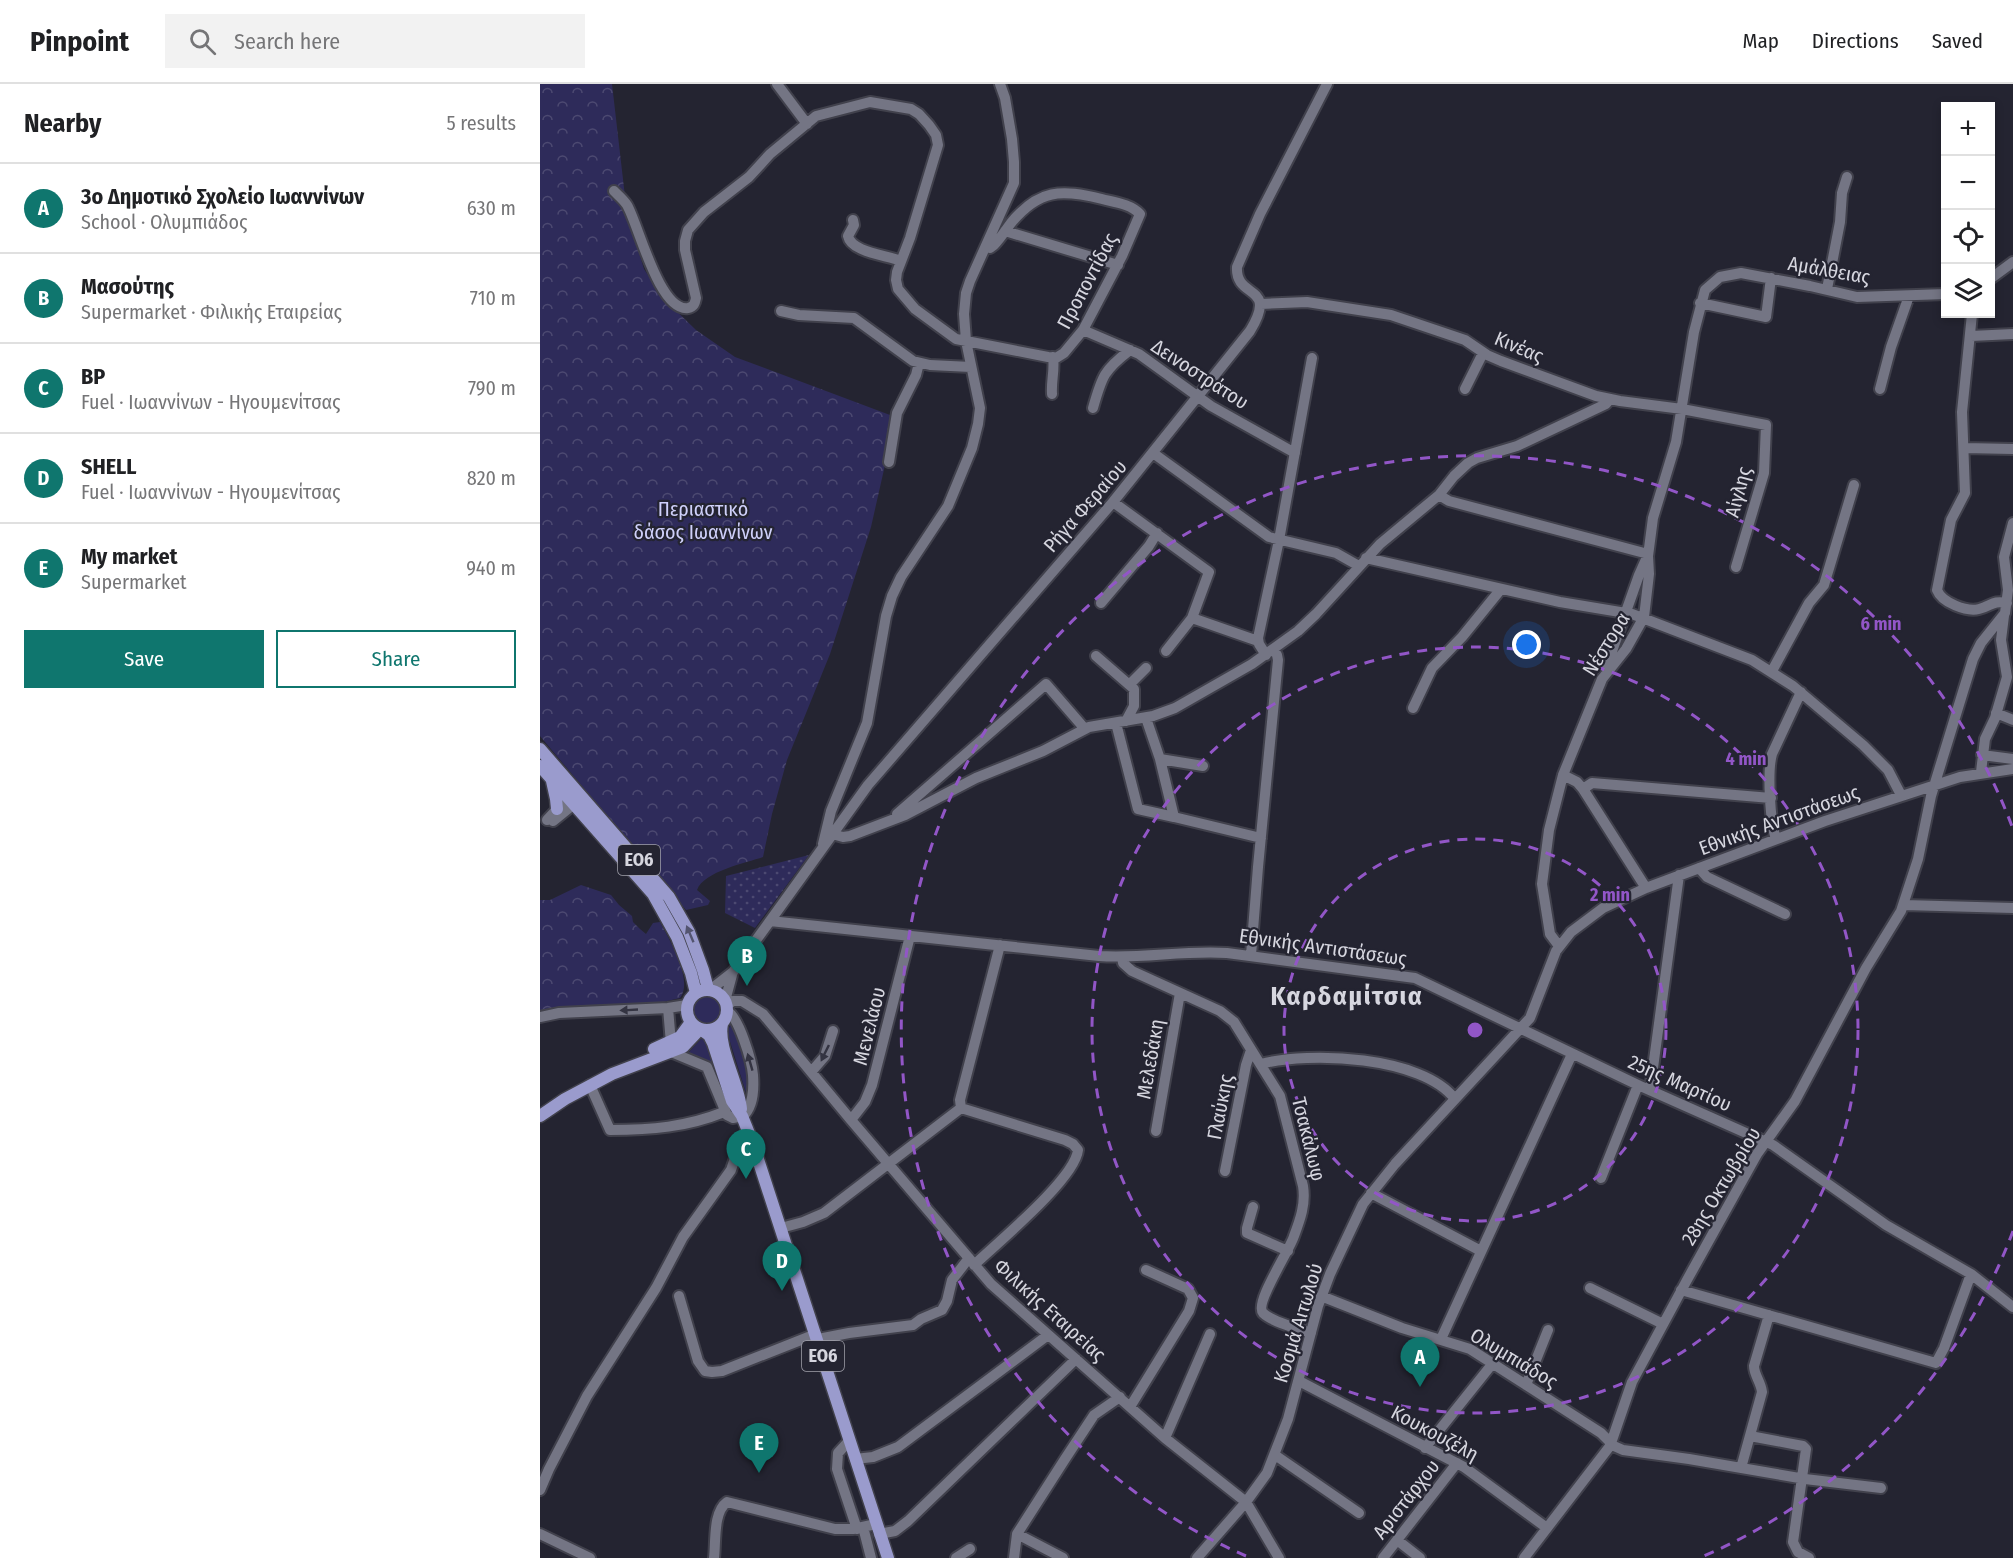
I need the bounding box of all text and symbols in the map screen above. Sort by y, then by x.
search box [165,14,585,68]
text: Pinpoint [30,25,129,58]
icon: search [186,25,219,58]
text: Search here [234,28,340,55]
text: Map [1742,28,1779,54]
text: Directions [1812,28,1899,54]
text: Saved [1932,28,1983,54]
map controls [1941,102,1995,318]
button: + [1941,102,1995,156]
text: Nearby [24,108,101,139]
text: 5 results [446,111,516,135]
button: − [1941,156,1995,210]
text: 3ο Δημοτικό Σχολείο Ιωαννίνων [81,183,364,210]
text: A [38,196,49,220]
text: 630 m [467,196,516,220]
text: School · Ολυμπιάδος [81,210,247,234]
button: locate [1941,210,1995,264]
street label: Προποντίδας [1052,228,1123,333]
street label: Αμάλθειας [1786,251,1873,289]
button: layers [1941,264,1995,318]
text: Μασούτης [81,273,174,300]
text: B [38,286,49,310]
text: 710 m [470,286,516,310]
text: Supermarket · Φιλικής Εταιρείας [81,300,342,324]
street label: Κινέας [1491,326,1548,368]
street label: Δεινοστράτου [1147,334,1253,414]
text: BP [81,363,105,390]
text: C [38,376,49,400]
text: 790 m [468,376,516,400]
text: Fuel · Ιωαννίνων - Ηγουμενίτσας [81,390,340,414]
text: SHELL [81,453,137,480]
street label: Ρήγα Φεραίου [1038,455,1132,557]
street label: Αίγλης [1720,463,1756,520]
text: D [38,466,49,490]
text: 820 m [467,466,516,490]
text: Fuel · Ιωαννίνων - Ηγουμενίτσας [81,480,340,504]
park label: Περιαστικό δάσος Ιωαννίνων [634,497,773,544]
text: My market [81,543,177,570]
text: E [39,556,48,580]
text: 940 m [466,556,516,580]
text: Supermarket [81,570,187,594]
street label: Νέστορα [1577,608,1635,680]
text: 6 min [1861,613,1902,635]
button: Save [24,630,264,688]
button: Share [276,630,516,688]
your location [1512,630,1541,659]
text: 4 min [1726,748,1766,770]
street label: Εθνικής Αντιστάσεως [1696,780,1863,860]
road number: ΕΟ6 [618,845,660,875]
text: 2 min [1589,884,1630,906]
street label: Εθνικής Αντιστάσεως [1238,923,1409,971]
one-way arrow [684,925,694,943]
pin: B [728,936,766,986]
district label: Καρδαμίτσια [1270,981,1424,1012]
street label: Μενελάου [848,984,890,1068]
one-way arrow [619,1006,638,1015]
street label: Μελεδάκη [1131,1017,1169,1101]
centre of rings [1465,1020,1485,1040]
one-way arrow [821,1044,831,1062]
street label: 25ης Μαρτίου [1625,1050,1735,1116]
one-way arrow [745,1053,754,1071]
street label: Γλαύκης [1202,1072,1238,1142]
street label: Τσακάλωφ [1287,1095,1331,1183]
street label: 28ης Οκτωβρίου [1676,1123,1766,1249]
pin: C [726,1130,766,1179]
pin: D [762,1242,802,1291]
street label: Φιλικής Εταιρείας [989,1254,1111,1367]
street label: Κοσμά Αιτωλού [1268,1260,1328,1386]
street label: Ολυμπιάδος [1466,1323,1562,1394]
pin: A [1400,1338,1440,1387]
road number: ΕΟ6 [802,1341,844,1371]
street label: Κουκουζέλη [1387,1400,1483,1466]
pin: E [740,1424,778,1473]
street label: Αριστάρχου [1368,1455,1444,1543]

